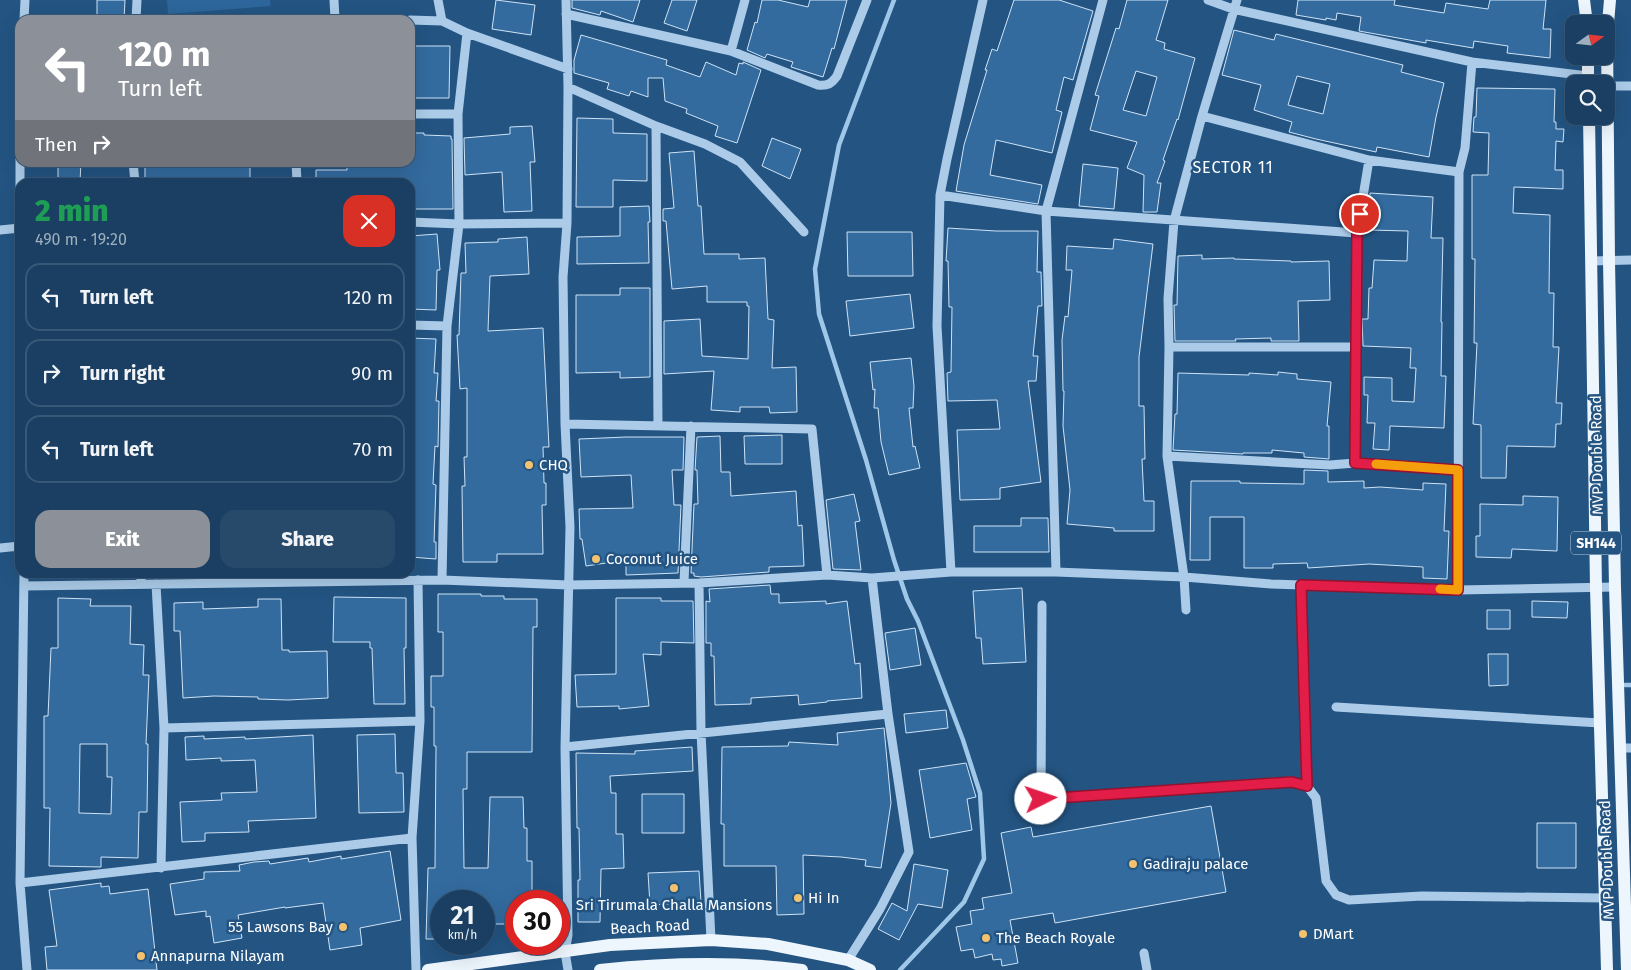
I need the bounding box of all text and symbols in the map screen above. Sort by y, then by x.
north arrow [1565,15,1615,65]
map controls [1565,15,1615,125]
text: 120 m [118,33,211,75]
icon: left [35,35,100,100]
text: Turn left [118,75,202,102]
button: search [1565,75,1615,125]
icon: right [87,130,115,158]
text: Then [35,133,77,156]
district label: SECTOR 11 [1192,158,1274,177]
text: 2 min [35,193,108,229]
pin [1339,193,1381,235]
button: close [343,195,395,247]
icon: arrive [1346,200,1374,228]
text: 490 m · 19:20 [35,230,127,249]
icon: left [37,283,65,311]
text: Turn left [80,286,154,309]
text: 120 m [343,286,393,309]
icon: right [37,359,65,387]
text: Turn right [80,362,165,385]
text: 90 m [351,362,393,385]
street label: MVP Double Road [1587,395,1607,515]
icon: left [37,435,65,463]
text: Turn left [80,438,154,461]
text: 70 m [353,438,393,461]
place label: CHQ [539,456,568,474]
marker: CHQ [523,459,535,471]
button: Exit [35,510,210,568]
button: Share [220,510,395,568]
road number: SH144 [1571,532,1621,554]
place label: Coconut Juice [606,550,698,568]
marker: Coconut Juice [590,553,602,565]
position arrow [1014,772,1066,824]
street label: MVP Double Road [1596,800,1618,920]
place label: Gadiraju palace [1143,855,1248,873]
marker: Gadiraju palace [1127,858,1139,870]
marker: Sri Tirumala Challa Mansions [668,882,680,894]
place label: Hi In [808,889,840,907]
speed limit sign: 30 [505,890,570,955]
marker: Hi In [792,892,804,904]
place label: Sri Tirumala Challa Mansions [576,896,772,914]
text: 21 [451,901,474,931]
street label: Beach Road [610,916,690,938]
place label: 55 Lawsons Bay [228,918,334,936]
marker: 55 Lawsons Bay [337,921,349,933]
place label: DMart [1313,925,1354,943]
text: km/h [448,928,477,942]
marker: DMart [1297,928,1309,940]
place label: The Beach Royale [996,929,1115,947]
marker: The Beach Royale [980,932,992,944]
place label: Annapurna Nilayam [151,947,285,965]
marker: Annapurna Nilayam [135,950,147,962]

